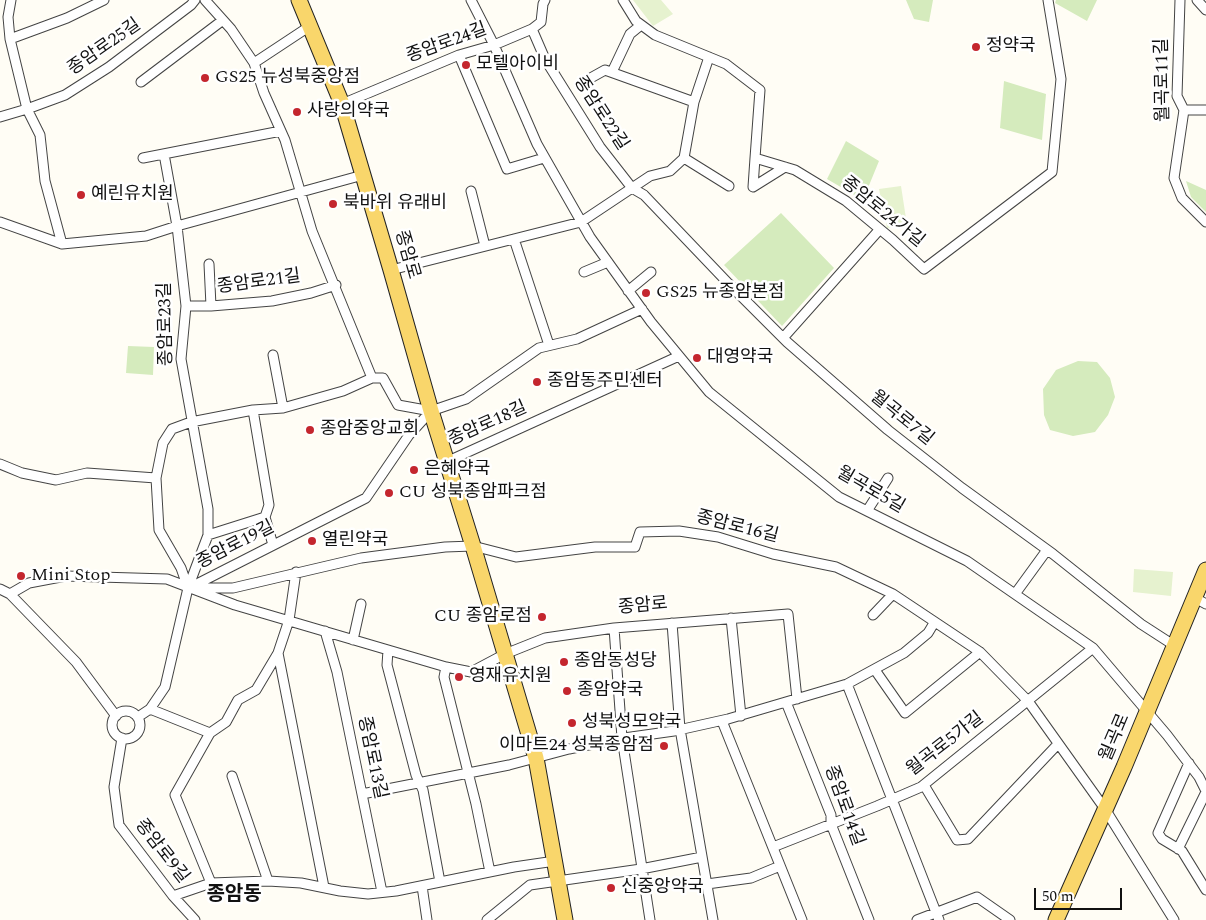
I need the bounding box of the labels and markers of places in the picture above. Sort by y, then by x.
place label: 정약국 [986,36,1036,58]
marker: 정약국 [970,41,982,53]
place label: 모텔아이비 [476,54,559,76]
marker: 모텔아이비 [460,59,472,71]
place label: GS25 뉴성북중앙점 [215,67,360,89]
marker: GS25 뉴성북중앙점 [199,72,211,84]
place label: 사랑의약국 [307,101,390,123]
marker: 사랑의약국 [291,106,303,118]
place label: 예린유치원 [91,184,174,206]
marker: 예린유치원 [75,189,87,201]
place label: 북바위 유래비 [343,193,447,215]
marker: 북바위 유래비 [327,198,339,210]
place label: GS25 뉴종암본점 [656,282,785,304]
marker: GS25 뉴종암본점 [640,287,652,299]
place label: 대영약국 [707,347,773,369]
marker: 대영약국 [691,352,703,364]
place label: 종암동주민센터 [547,371,663,393]
marker: 종암동주민센터 [531,376,543,388]
place label: 종암중앙교회 [320,419,419,441]
marker: 종암중앙교회 [304,424,316,436]
place label: 은혜약국 [424,459,490,481]
marker: 은혜약국 [408,464,420,476]
place label: CU 성북종암파크점 [399,482,547,504]
marker: CU 성북종암파크점 [383,487,395,499]
place label: 열린약국 [322,530,388,552]
marker: 열린약국 [306,535,318,547]
place label: Mini Stop [31,565,110,587]
marker: Mini Stop [15,570,27,582]
place label: CU 종암로점 [434,606,532,628]
marker: CU 종암로점 [536,611,548,623]
place label: 종암동성당 [574,651,657,673]
marker: 종암동성당 [558,656,570,668]
place label: 영재유치원 [469,666,552,688]
marker: 영재유치원 [453,671,465,683]
place label: 종암약국 [577,680,643,702]
marker: 종암약국 [561,685,573,697]
place label: 성북성모약국 [582,712,681,734]
marker: 성북성모약국 [566,717,578,729]
place label: 이마트24 성북종암점 [499,735,654,757]
marker: 이마트24 성북종암점 [658,740,670,752]
place label: 신중앙약국 [621,877,704,899]
marker: 신중앙약국 [605,882,617,894]

